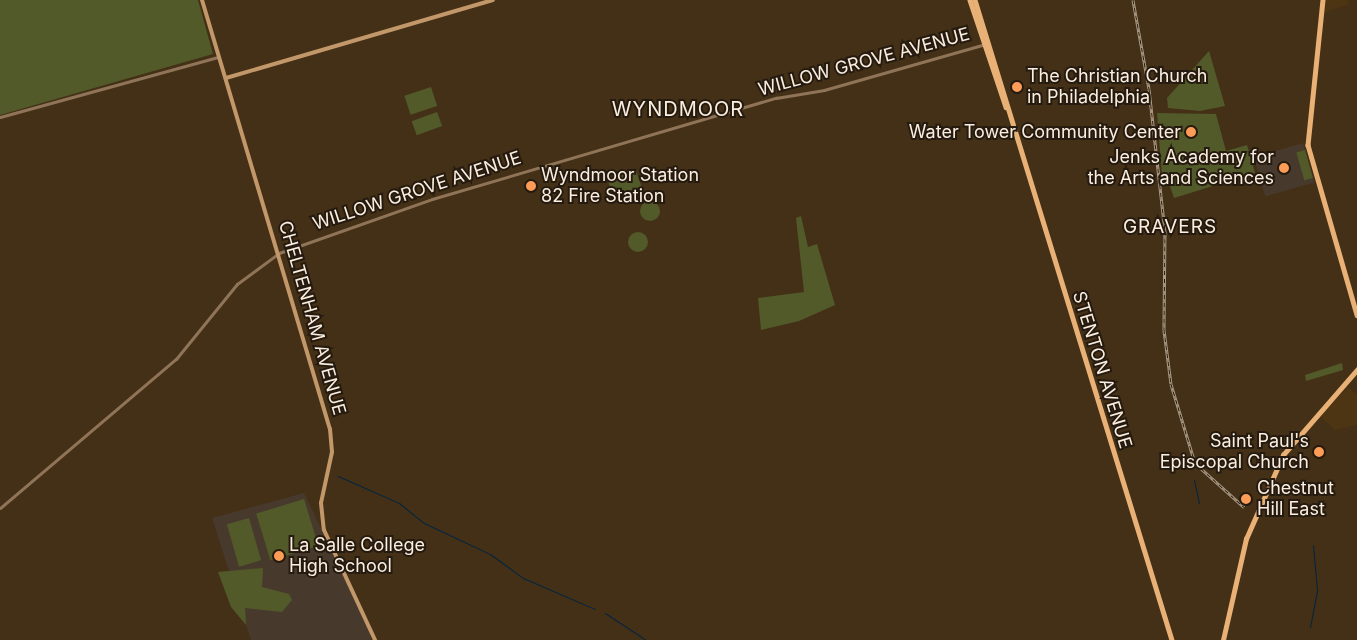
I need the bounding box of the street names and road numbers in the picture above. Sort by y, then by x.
street label: WILLOW GROVE AVENUE [756,23,972,101]
street label: WILLOW GROVE AVENUE [310,147,524,235]
street label: CHELTENHAM AVENUE [274,218,350,418]
street label: STENTON AVENUE [1068,289,1136,451]

